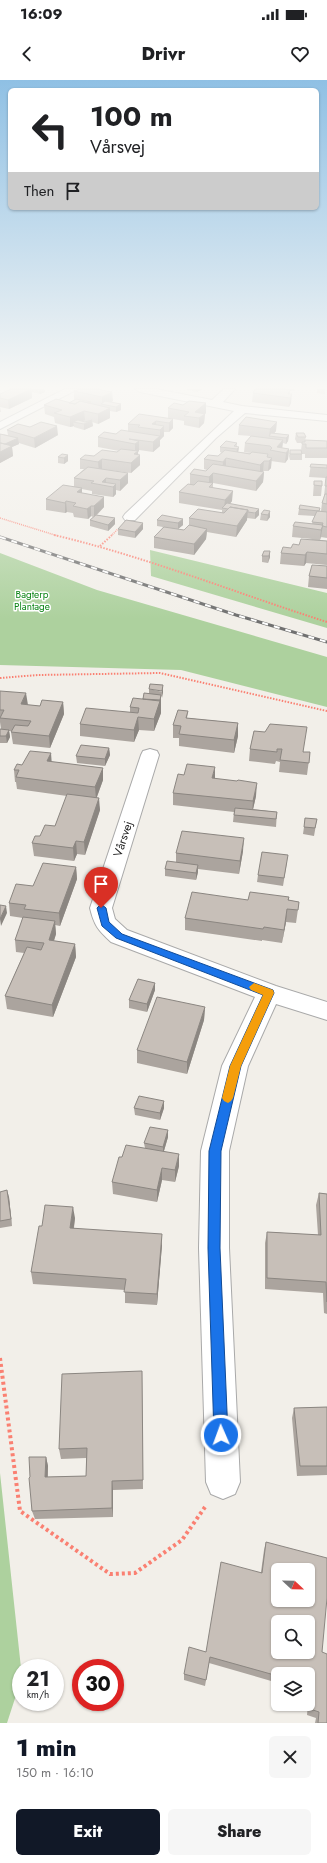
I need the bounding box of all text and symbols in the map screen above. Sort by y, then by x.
text: 16:09 [20,3,62,25]
text: Drivr [141,41,186,67]
icon: back [16,43,38,65]
icon: heart [289,43,311,65]
text: 100 m [90,96,173,137]
icon: left [24,104,76,156]
text: Vårsvej [90,134,145,160]
text: Then [24,180,54,202]
icon: arrive [62,180,84,202]
park label: Bagterp Plantage [14,587,50,614]
street label: Vårsvej [109,819,137,859]
pin [84,867,118,908]
icon: arrive [90,873,112,895]
position arrow [200,1414,242,1456]
north arrow [271,1563,315,1607]
map controls [271,1563,315,1711]
button: search [271,1615,315,1659]
speed limit sign: 30 [72,1659,124,1711]
text: 21 [26,1665,50,1694]
button: layers [271,1667,315,1711]
text: km/h [27,1687,49,1702]
text: 1 min [16,1730,77,1765]
button: close [269,1736,311,1778]
text: 150 m · 16:10 [16,1763,94,1782]
button: Exit [16,1809,160,1855]
button: Share [168,1809,311,1855]

